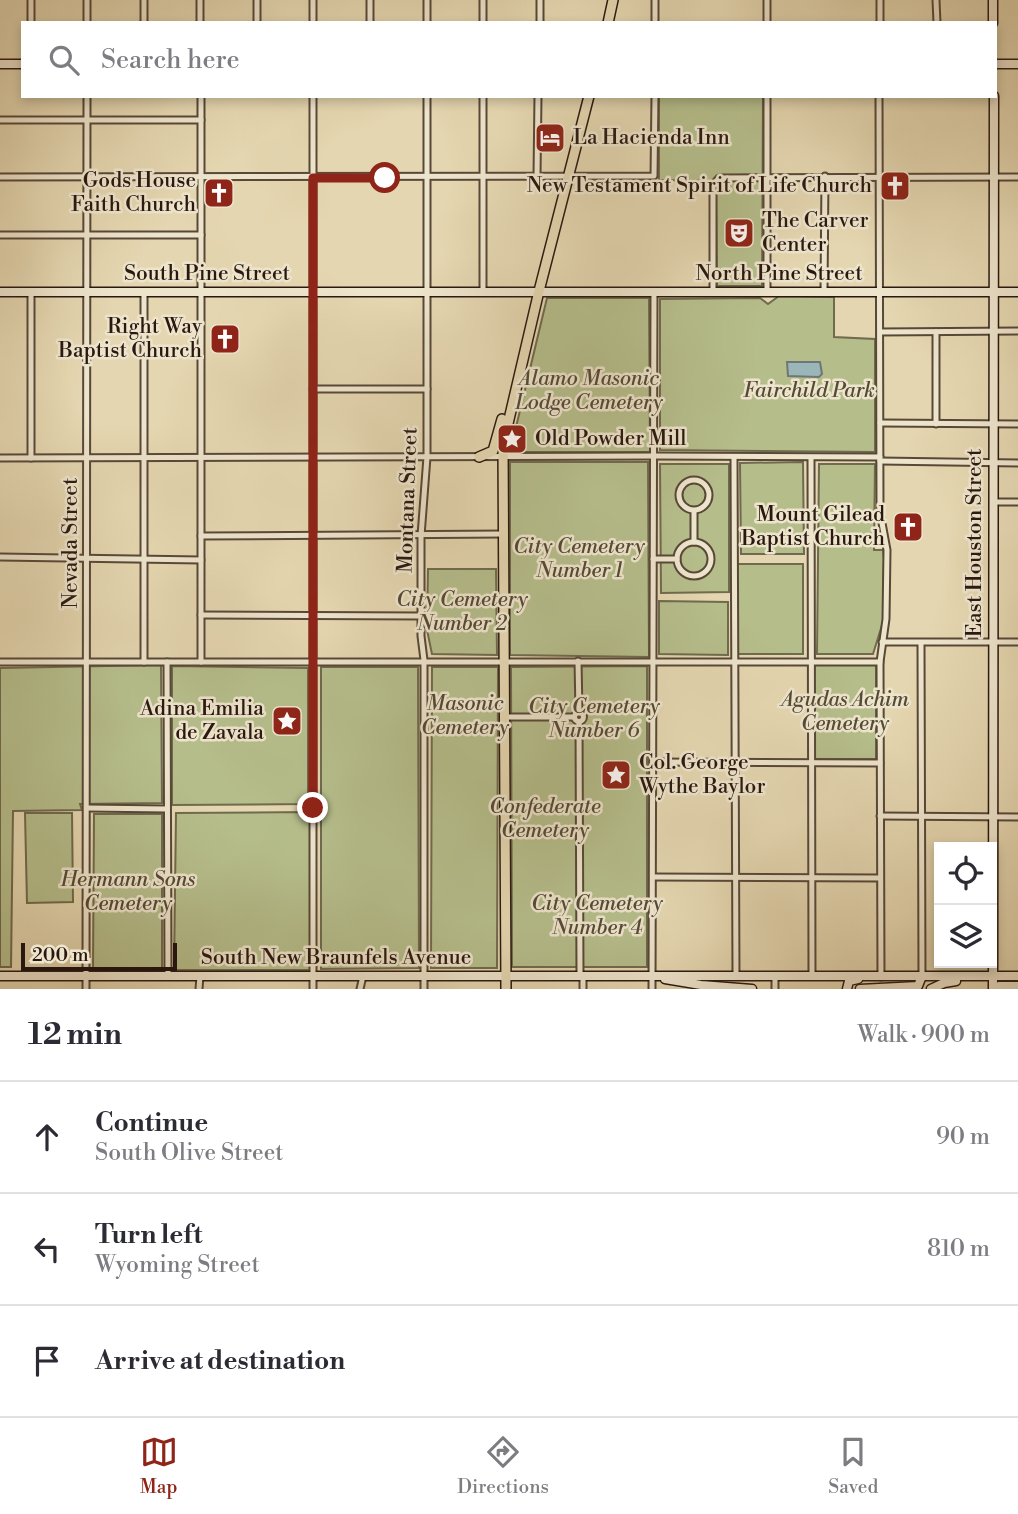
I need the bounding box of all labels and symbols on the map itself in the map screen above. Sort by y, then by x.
hotel icon: La Hacienda Inn [533,121,567,155]
place label: La Hacienda Inn [573,125,730,151]
route start [369,162,400,193]
place label: Gods House Faith Church [71,168,196,218]
church icon: New Testament Spirit of Life Church [878,169,912,203]
place label: New Testament Spirit of Life Church [527,173,872,199]
church icon: Gods House Faith Church [202,176,236,210]
place label: The Carver Center [762,208,869,258]
theatre icon: The Carver Center [722,216,756,250]
street label: South Pine Street [124,261,291,287]
street label: North Pine Street [695,261,863,287]
place label: Right Way Baptist Church [57,314,203,364]
church icon: Right Way Baptist Church [208,322,242,356]
park label: Alamo Masonic Lodge Cemetery [514,366,664,416]
park label: Fairchild Park [743,378,875,404]
place icon: Old Powder Mill [495,422,529,456]
street label: Montana Street [392,426,424,573]
place label: Old Powder Mill [535,426,687,452]
street label: East Houston Street [962,448,988,638]
street label: Nevada Street [58,477,84,608]
place label: Mount Gilead Baptist Church [740,502,885,552]
church icon: Mount Gilead Baptist Church [891,510,925,544]
park label: City Cemetery Number 1 [513,534,646,584]
park label: City Cemetery Number 2 [396,587,529,637]
park label: Agudas Achim Cemetery [779,687,910,737]
park label: Masonic Cemetery [421,691,510,741]
park label: City Cemetery Number 6 [528,694,661,744]
place label: Adina Emilia de Zavala [139,696,264,746]
place icon: Adina Emilia de Zavala [270,704,304,738]
place label: Col. George Wythe Baylor [638,750,765,800]
place icon: Col. George Wythe Baylor [599,758,633,792]
route end [297,792,328,823]
park label: Confederate Cemetery [489,794,601,844]
park label: Hermann Sons Cemetery [60,867,196,917]
park label: City Cemetery Number 4 [531,891,664,941]
scale bar [21,940,177,972]
street label: South New Braunfels Avenue [201,945,471,971]

